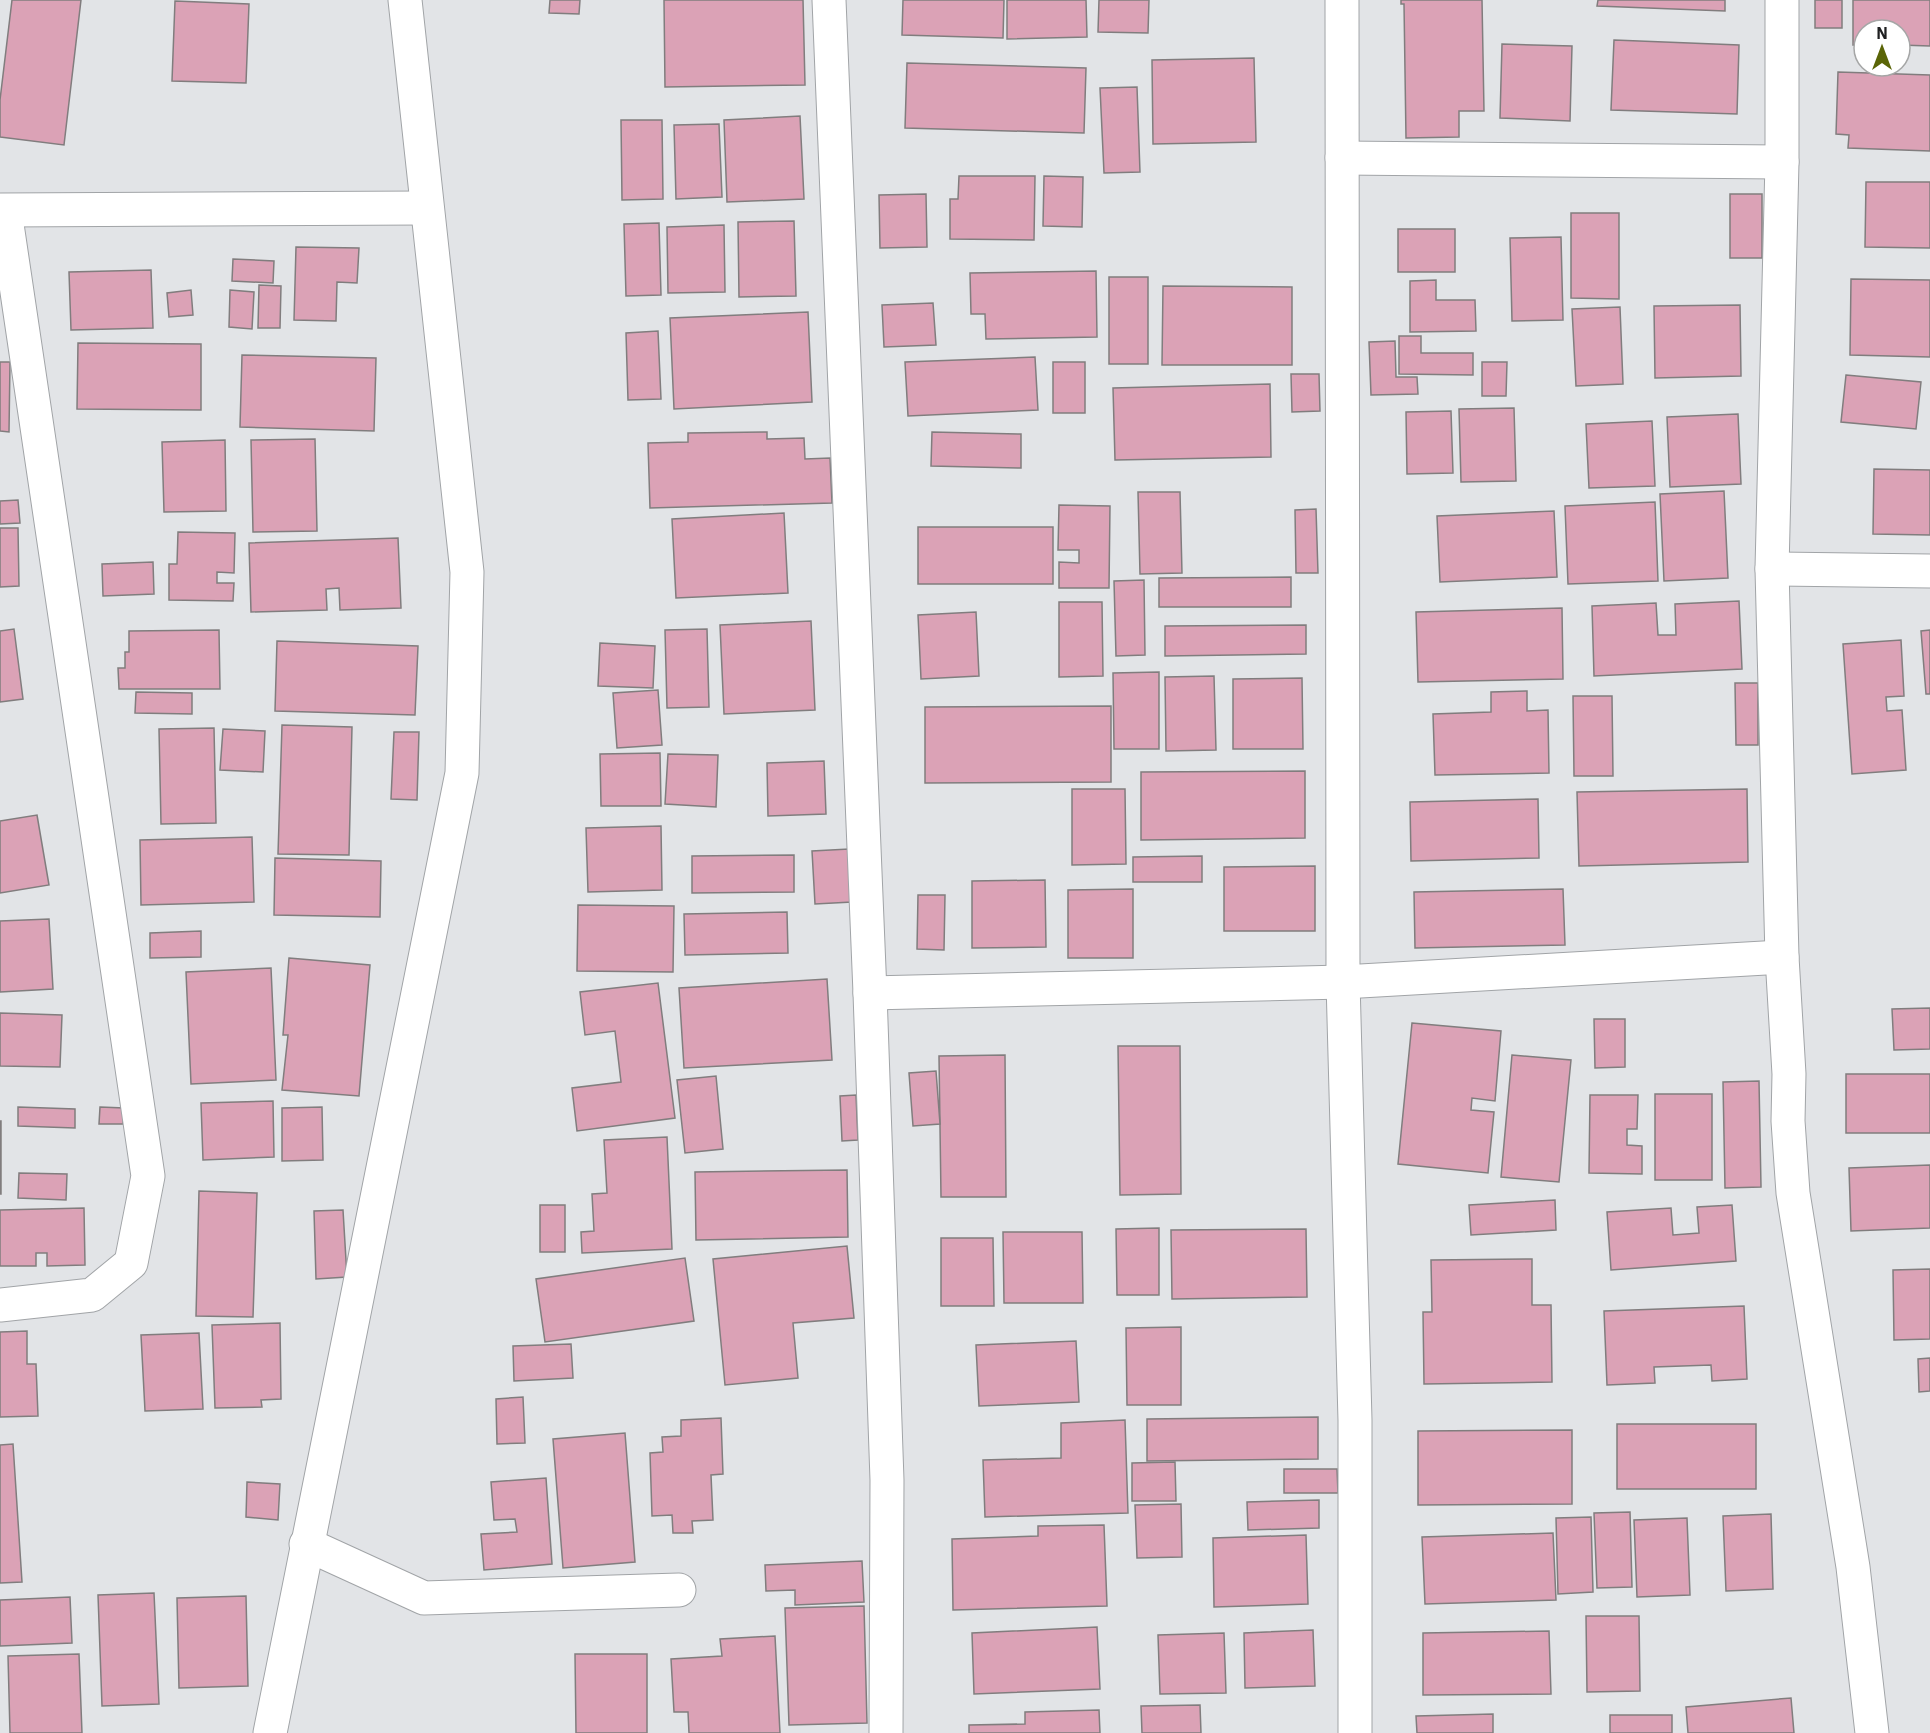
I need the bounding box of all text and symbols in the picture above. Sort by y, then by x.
north arrow [1852,18,1912,78]
text: N [1876,23,1888,43]

